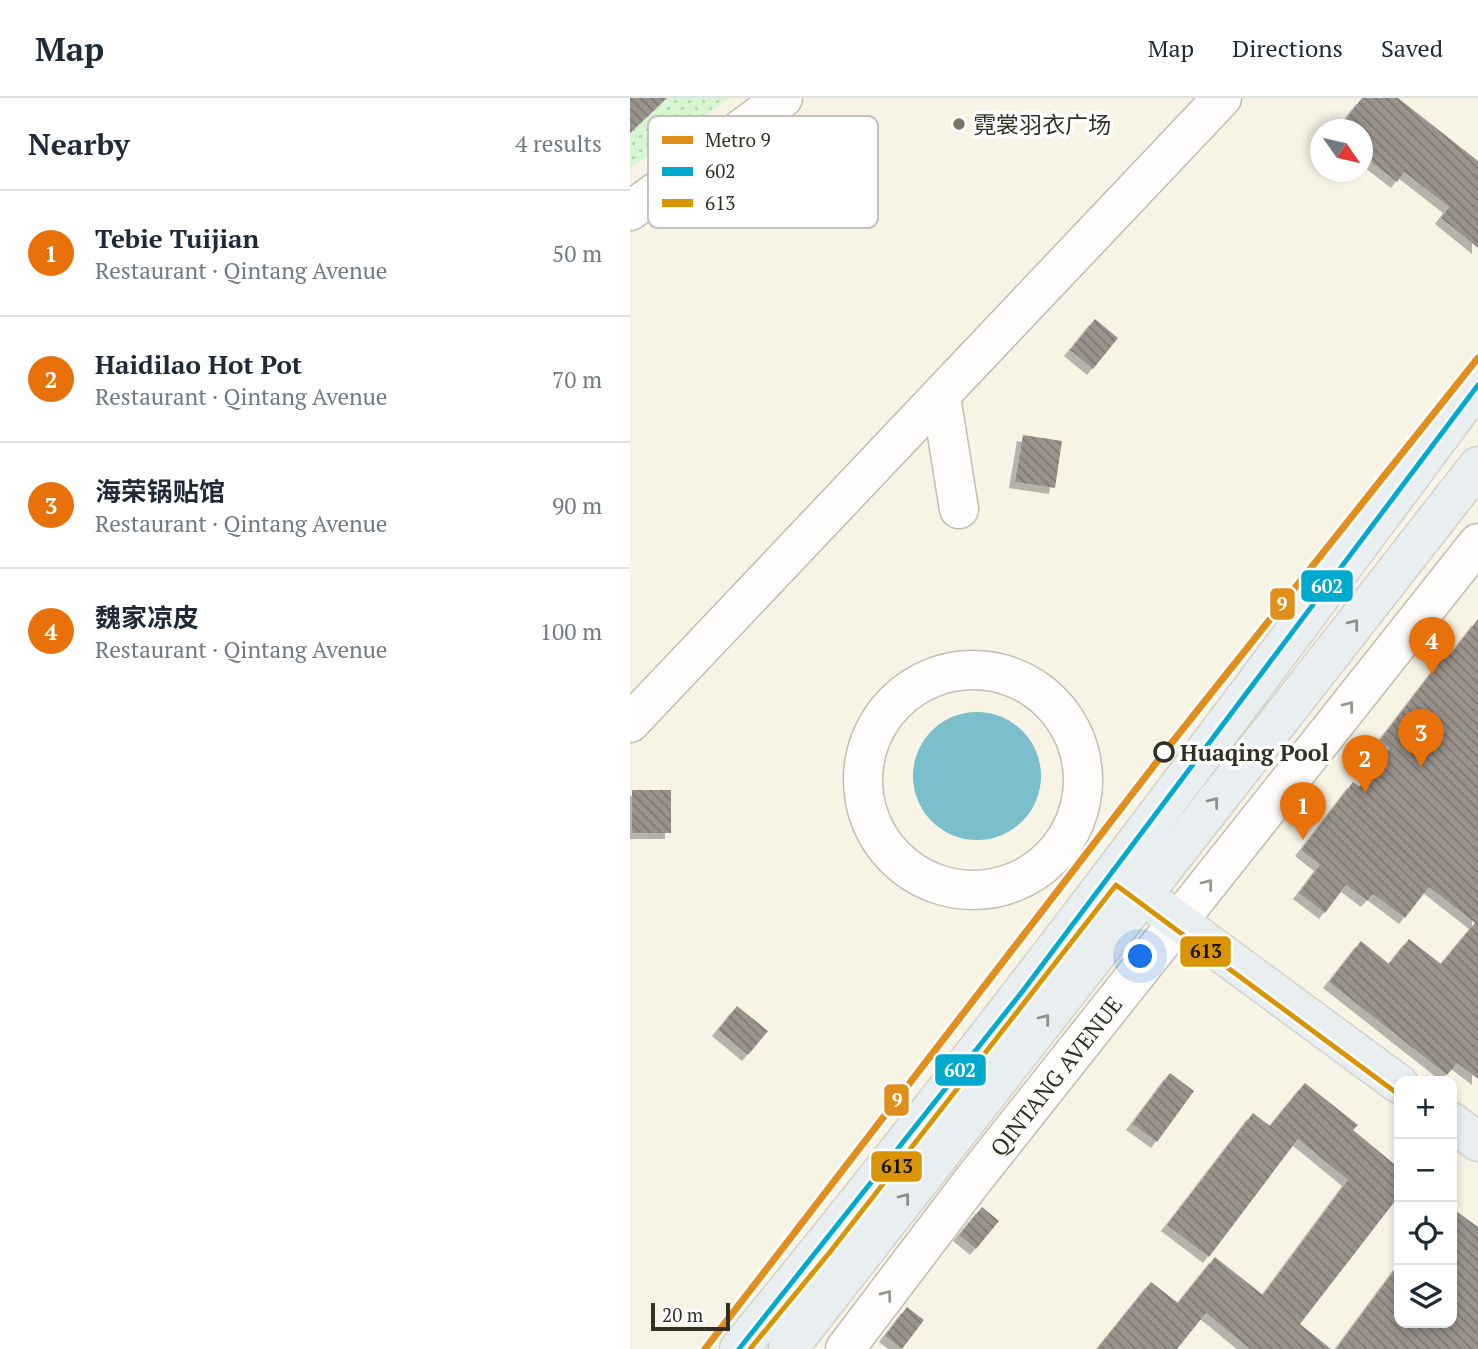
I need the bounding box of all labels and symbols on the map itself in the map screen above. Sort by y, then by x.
place label: 霓裳羽衣广场 [973,109,1111,140]
legend [648,116,878,228]
marker: 霓裳羽衣广场 [951,116,967,132]
north arrow [1310,119,1373,182]
text: Metro 9 [705,127,771,152]
text: 602 [705,158,735,183]
text: 613 [705,190,735,215]
line badge: 602 [1300,569,1354,603]
text: 602 [1311,573,1343,598]
line badge: 9 [1269,587,1296,621]
text: 9 [1277,591,1288,616]
pin: 4 [1409,617,1455,675]
one-way arrow [1346,619,1359,631]
one-way arrow [1341,701,1354,713]
pin: 3 [1398,709,1444,767]
pin: 2 [1342,735,1388,793]
place label: Huaqing Pool [1180,737,1329,768]
marker: Huaqing Pool [1154,742,1174,762]
pin: 1 [1280,782,1326,840]
one-way arrow [1205,798,1218,810]
one-way arrow [1200,879,1213,892]
line badge: 613 [1179,935,1232,968]
text: 613 [1190,938,1222,963]
your location [1123,939,1157,973]
street label: QINTANG AVENUE [983,989,1129,1162]
one-way arrow [1036,1014,1049,1026]
line badge: 602 [934,1053,987,1087]
text: 602 [944,1057,976,1082]
line badge: 9 [883,1083,910,1117]
text: 9 [892,1087,903,1112]
line badge: 613 [870,1150,923,1183]
text: 613 [881,1153,913,1178]
one-way arrow [897,1194,910,1206]
one-way arrow [878,1290,891,1302]
scale bar [651,1300,730,1332]

